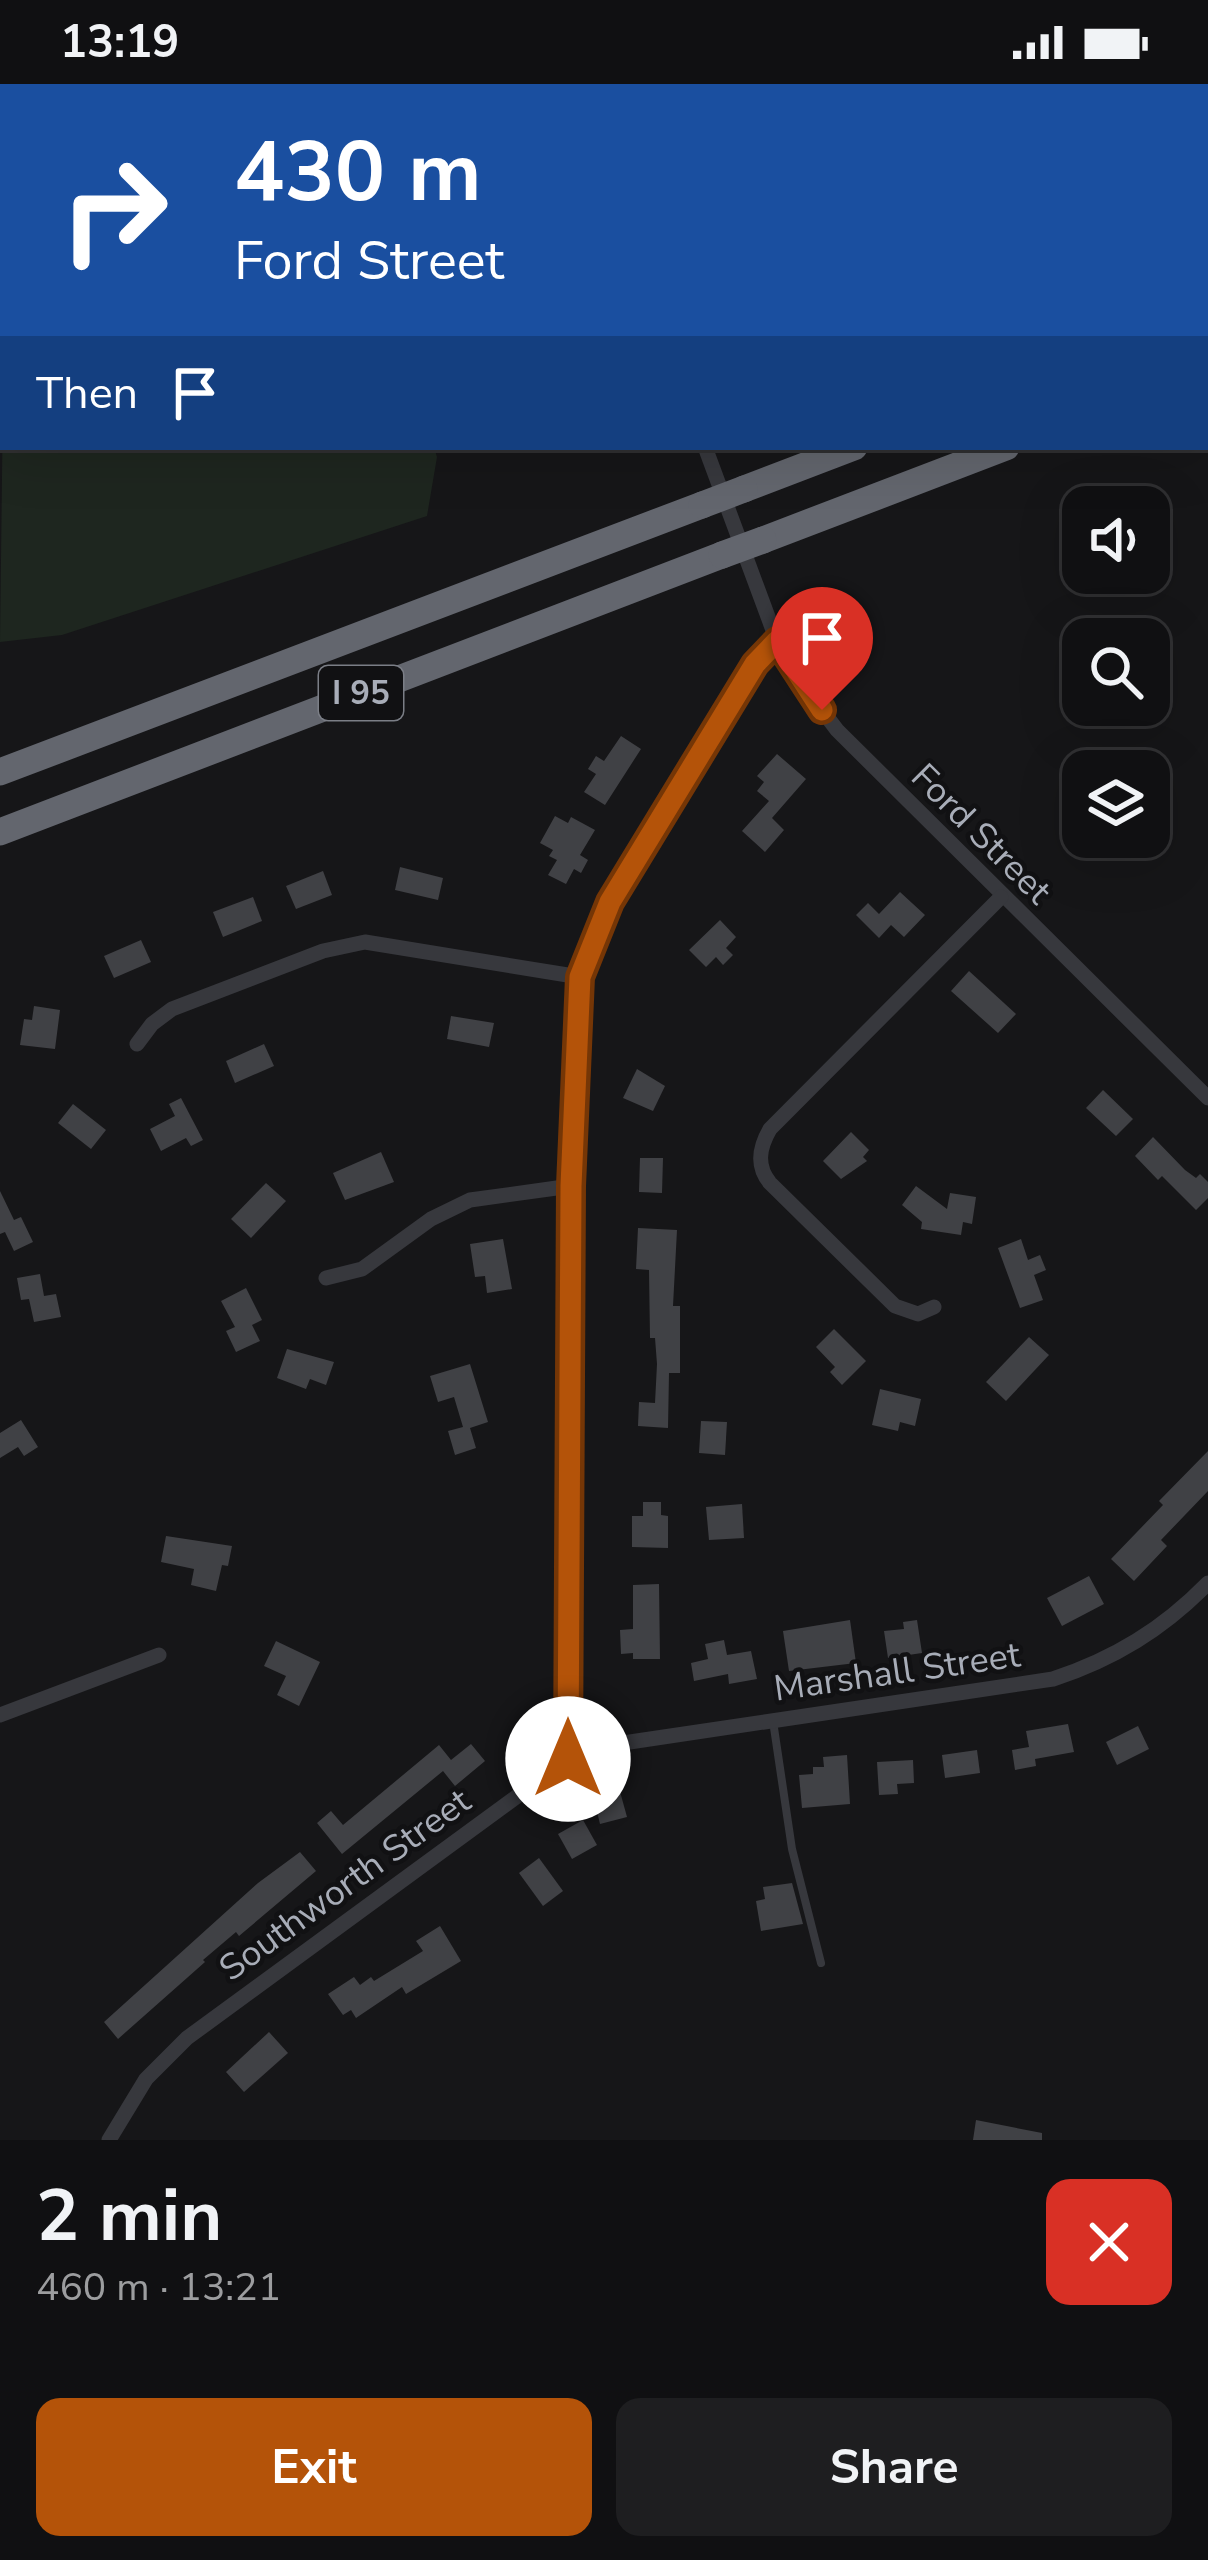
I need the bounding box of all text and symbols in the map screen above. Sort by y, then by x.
text: 13:19 [60,12,179,73]
text: 430 m [234,115,482,230]
icon: right [36,132,192,288]
text: Ford Street [234,224,504,298]
icon: arrive [162,360,228,426]
text: Then [36,363,138,424]
map controls [1062,486,1170,858]
button: sound [1062,486,1170,594]
pin [771,587,873,710]
icon: arrive [789,605,855,671]
button: search [1062,618,1170,726]
road number: I 95 [319,666,403,720]
button: layers [1062,750,1170,858]
street label: Ford Street [900,753,1062,915]
street label: Marshall Street [771,1630,1024,1714]
position arrow [505,1696,631,1822]
street label: Southworth Street [209,1777,481,1993]
text: 2 min [36,2167,222,2265]
button: close [1046,2179,1172,2305]
text: 460 m · 13:21 [36,2261,281,2314]
button: Exit [36,2398,592,2536]
button: Share [616,2398,1172,2536]

